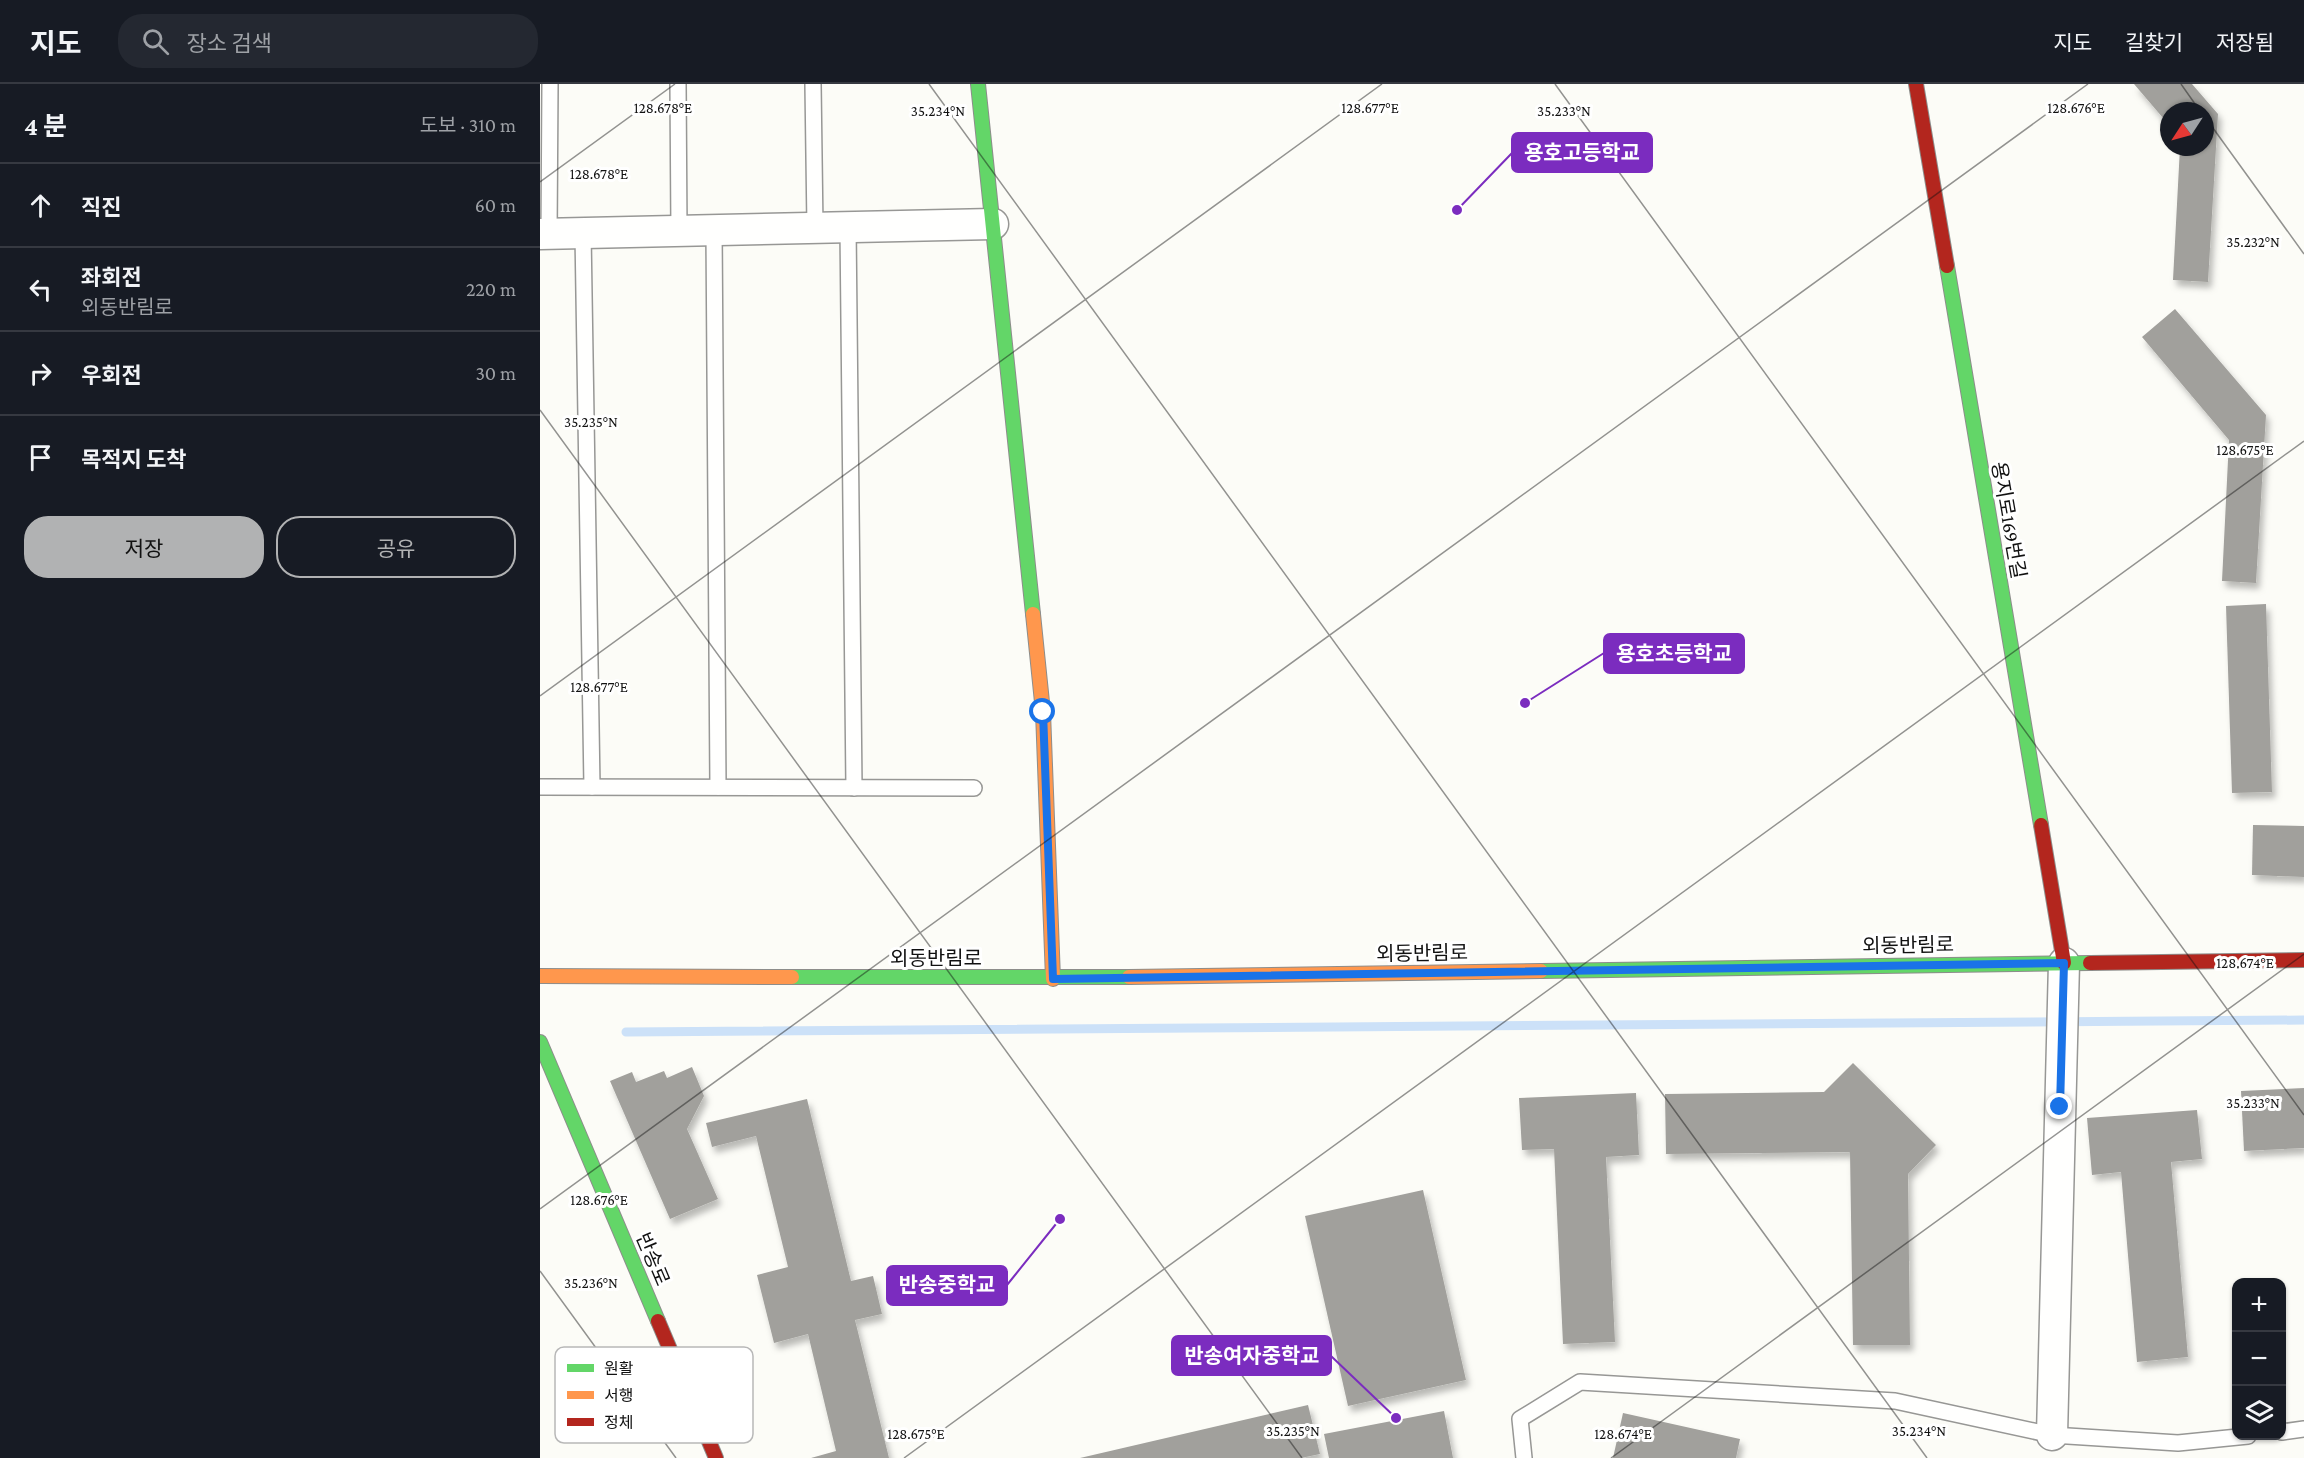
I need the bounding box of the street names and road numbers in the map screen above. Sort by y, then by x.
street label: 용지로169번길 [1988,460,2030,580]
street label: 외동반림로 [1862,933,1954,957]
street label: 외동반림로 [1376,941,1468,965]
street label: 외동반림로 [890,947,982,969]
street label: 반송로 [632,1229,674,1289]

